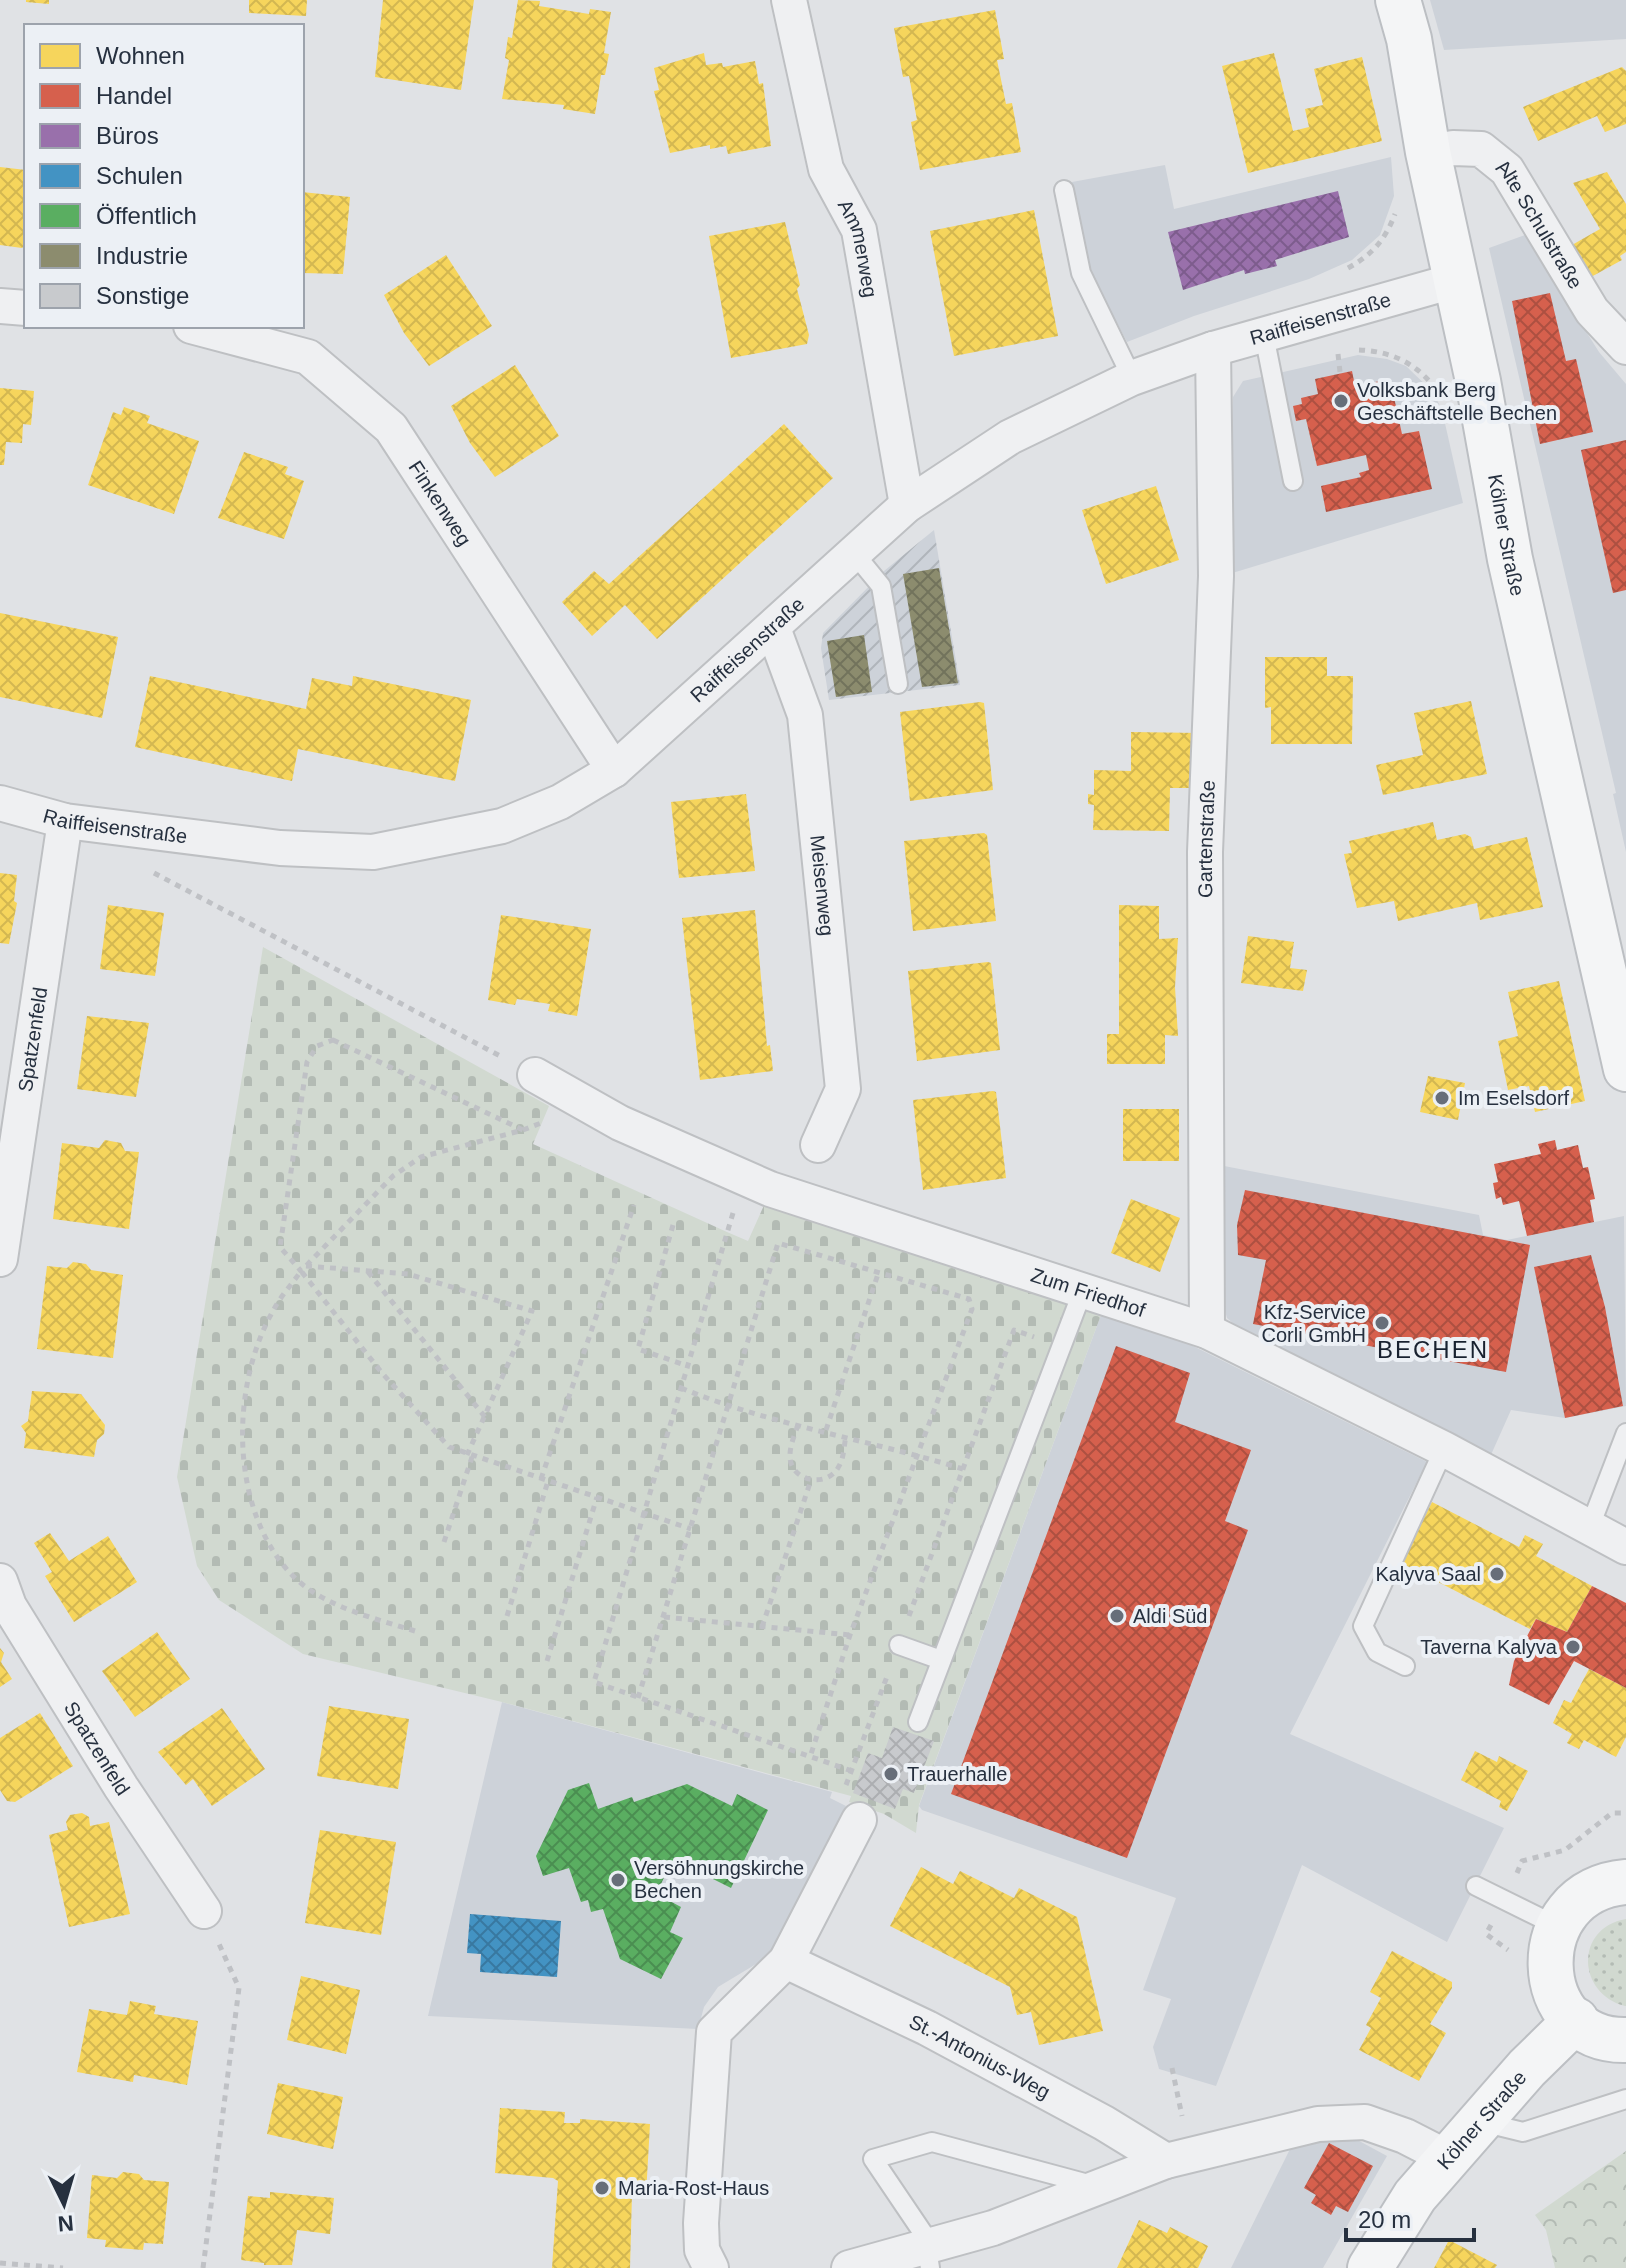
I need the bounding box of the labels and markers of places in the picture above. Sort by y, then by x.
place label: Volksbank Berg Geschäftstelle Bechen [1357,379,1557,424]
marker: Volksbank Berg Geschäftstelle Bechen [1332,392,1350,410]
place label: Im Eselsdorf [1458,1087,1570,1109]
marker: Im Eselsdorf [1433,1089,1451,1107]
place label: Kfz-Service Corli GmbH [1262,1301,1366,1346]
marker: Kfz-Service Corli GmbH [1373,1314,1391,1332]
place label: Kalyva Saal [1375,1563,1481,1585]
marker: Kalyva Saal [1488,1565,1506,1583]
place label: Aldi Süd [1133,1605,1208,1627]
marker: Aldi Süd [1108,1607,1126,1625]
place label: Taverna Kalyva [1420,1636,1558,1658]
marker: Taverna Kalyva [1564,1638,1582,1656]
place label: Trauerhalle [907,1763,1007,1785]
marker: Trauerhalle [882,1765,900,1783]
place label: Versöhnungskirche Bechen [634,1857,804,1902]
marker: Versöhnungskirche Bechen [609,1871,627,1889]
place label: Maria-Rost-Haus [618,2177,769,2199]
marker: Maria-Rost-Haus [593,2179,611,2197]

